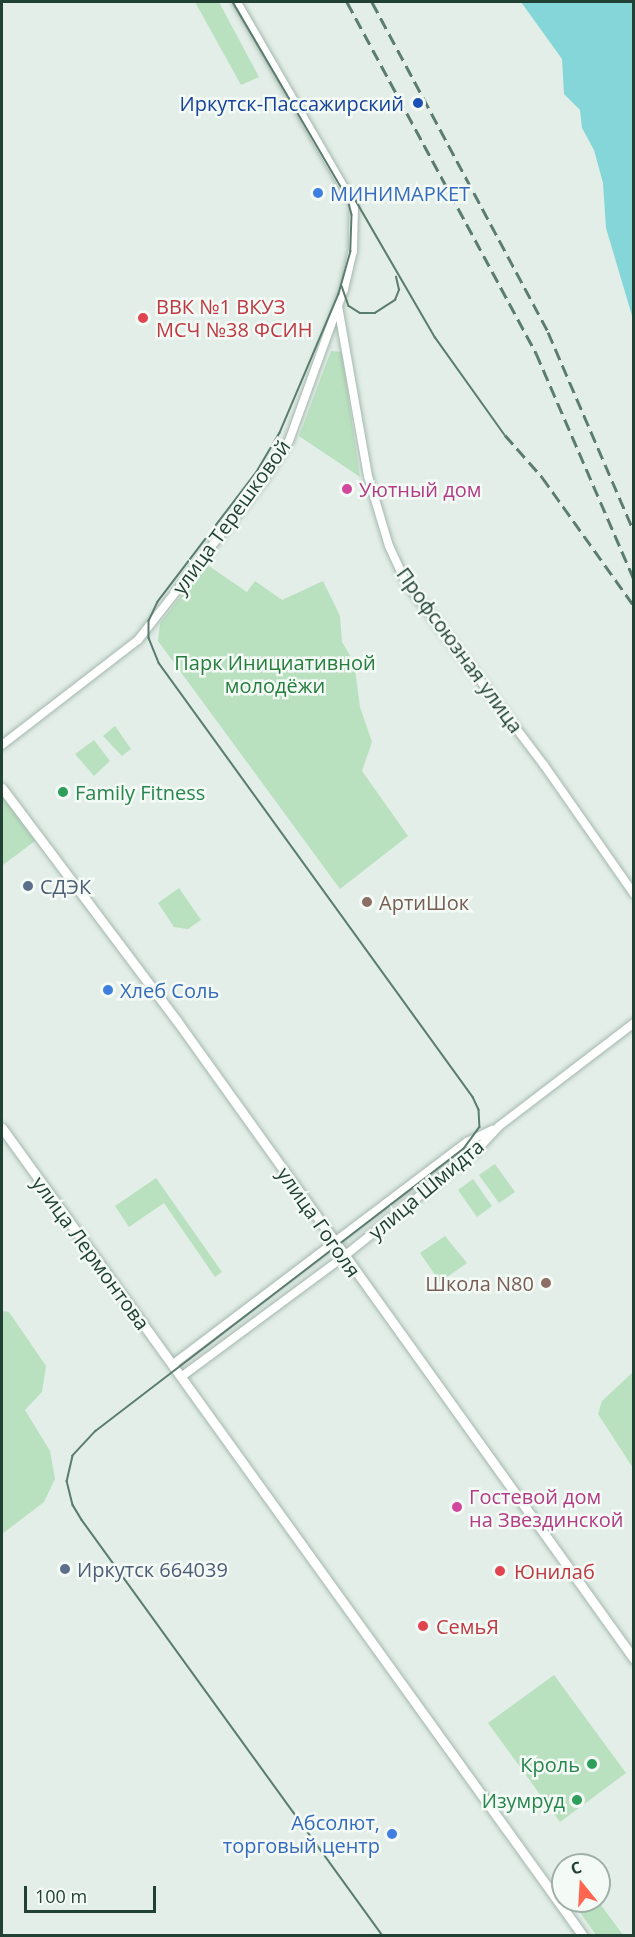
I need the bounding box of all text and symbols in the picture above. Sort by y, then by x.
place label: Иркутск-Пассажирский [180,91,404,115]
marker: Иркутск-Пассажирский [409,94,427,112]
place label: МИНИМАРКЕТ [330,181,470,205]
marker: МИНИМАРКЕТ [311,186,325,200]
place label: ВВК №1 ВКУЗ МСЧ №38 ФСИН [156,294,313,341]
marker: ВВК №1 ВКУЗ МСЧ №38 ФСИН [134,309,152,327]
street label: улица Терешковой [167,435,295,599]
place label: Уютный дом [359,477,481,501]
marker: Уютный дом [340,482,354,496]
street label: Профсоюзная улица [392,563,528,737]
park label: Парк Инициативной молодёжи [174,651,376,698]
place label: Family Fitness [75,780,205,804]
marker: Family Fitness [56,785,70,799]
place label: СДЭК [40,874,91,898]
marker: СДЭК [21,879,35,893]
place label: АртиШок [379,890,469,914]
marker: АртиШок [360,895,374,909]
place label: Хлеб Соль [120,978,219,1002]
marker: Хлеб Соль [101,983,115,997]
street label: улица Шмидта [363,1134,489,1244]
street label: улица Гоголя [272,1162,366,1282]
street label: улица Лермонтова [27,1172,155,1334]
place label: Школа N80 [425,1271,534,1295]
marker: Школа N80 [539,1276,553,1290]
place label: Гостевой дом на Звездинской [469,1484,624,1531]
marker: Гостевой дом на Звездинской [450,1500,464,1514]
place label: Иркутск 664039 [77,1557,228,1581]
place label: Юнилаб [514,1559,595,1583]
marker: Иркутск 664039 [58,1562,72,1576]
marker: Юнилаб [491,1562,509,1580]
place label: СемьЯ [436,1614,499,1638]
marker: СемьЯ [414,1617,432,1635]
place label: Кроль [520,1752,580,1776]
marker: Кроль [585,1757,599,1771]
place label: Изумруд [482,1788,565,1812]
marker: Изумруд [570,1793,584,1807]
place label: Абсолют, торговый центр [223,1810,380,1857]
marker: Абсолют, торговый центр [385,1827,399,1841]
north arrow [551,1853,611,1913]
text: С [568,1856,584,1880]
scale bar [27,1874,159,1912]
text: 100 m [35,1884,87,1908]

